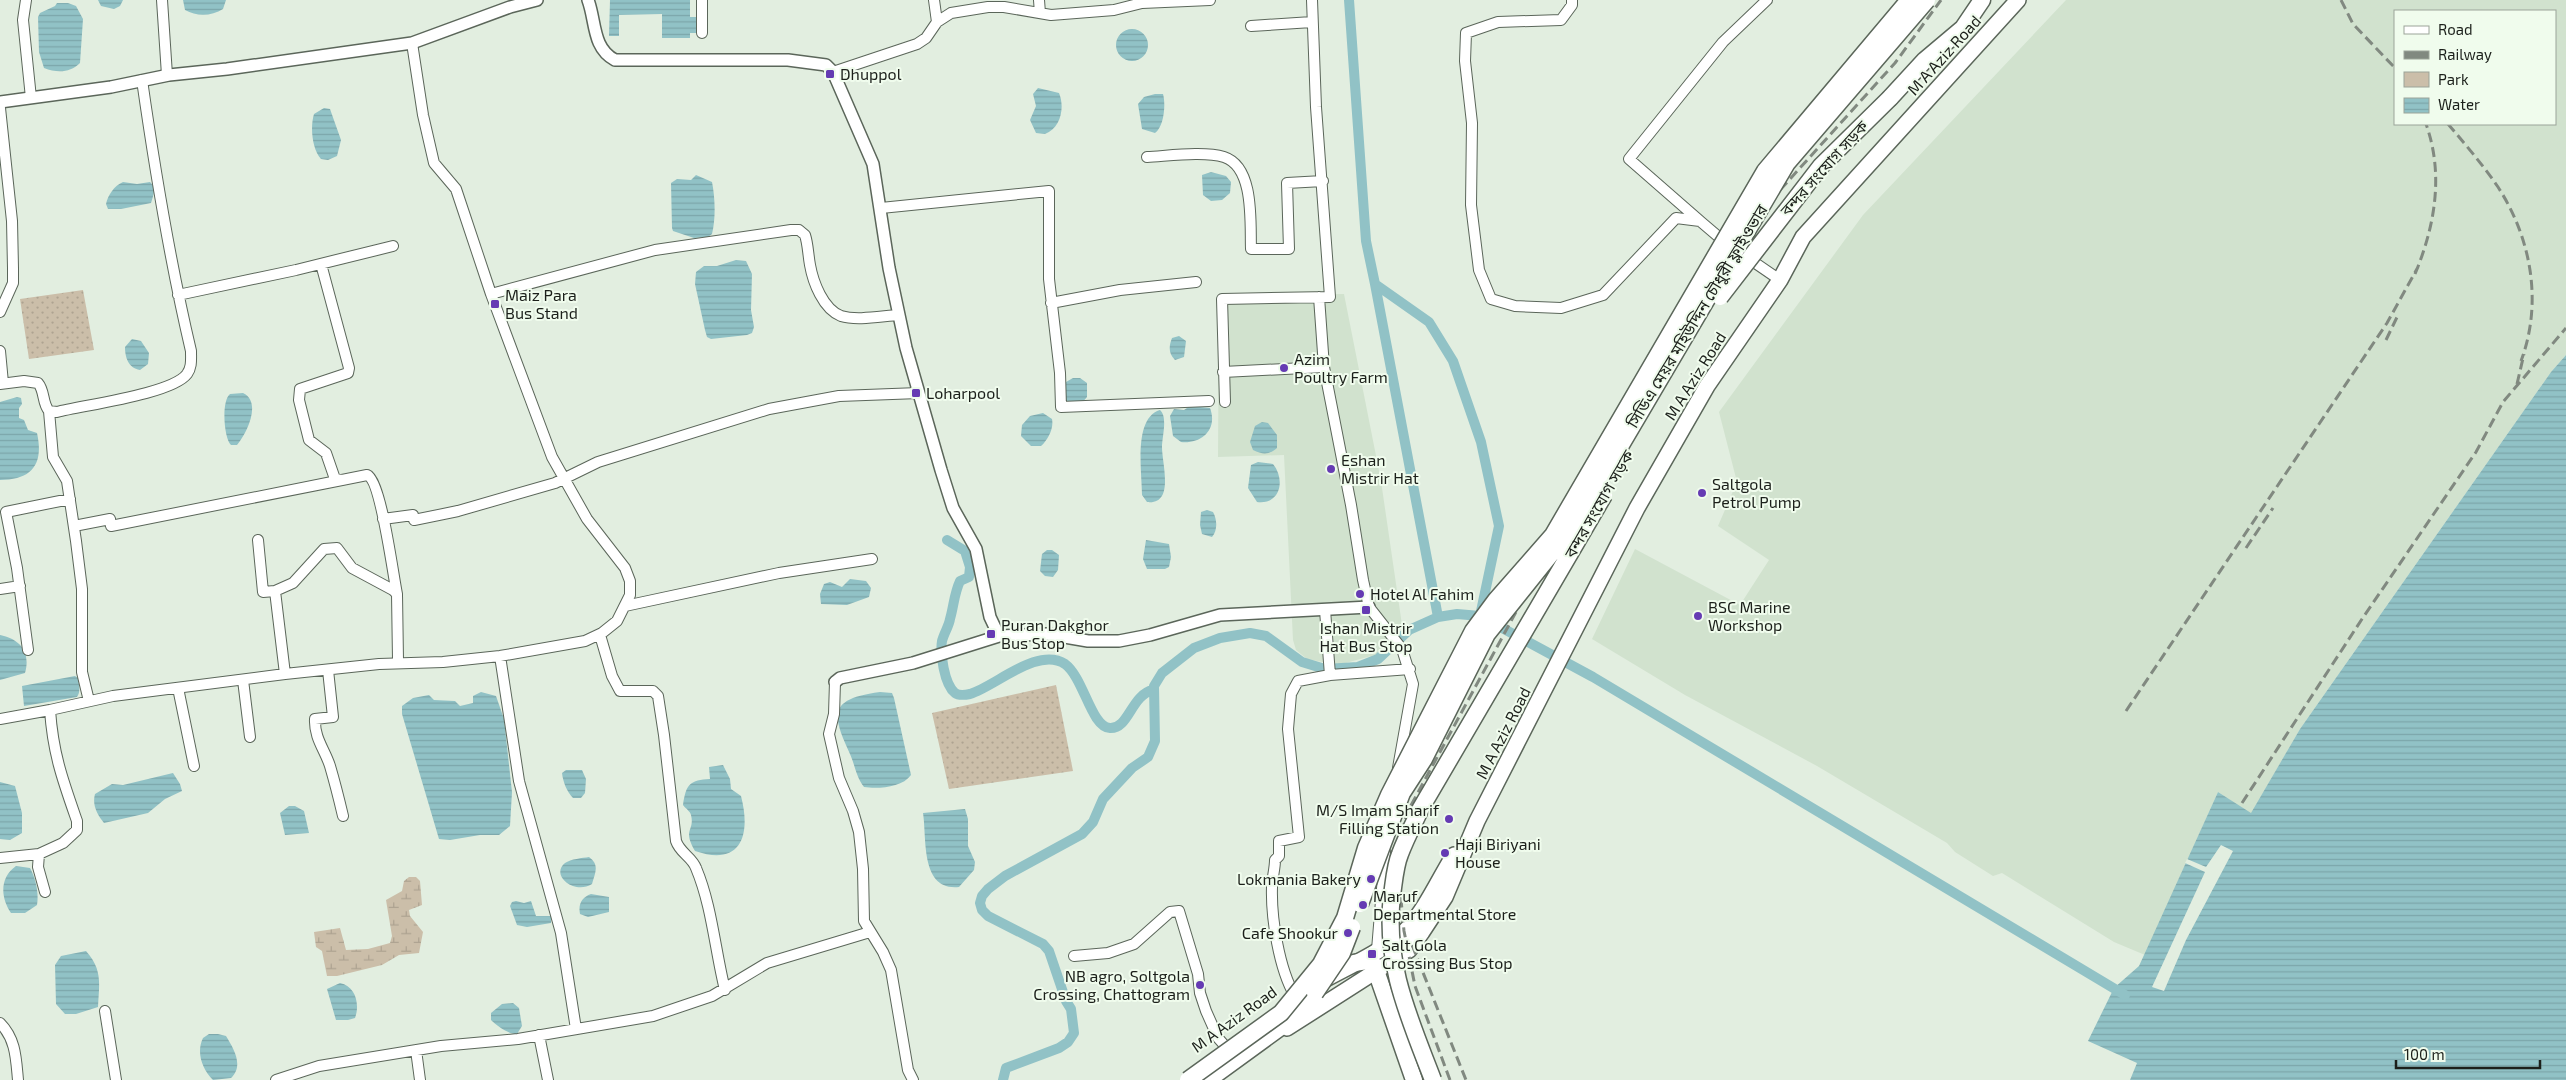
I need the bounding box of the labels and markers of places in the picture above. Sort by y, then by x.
place label: Dhuppol [840,64,902,83]
marker: Dhuppol [824,68,836,80]
place label: Maiz Para Bus Stand [505,285,578,322]
marker: Maiz Para Bus Stand [489,298,501,310]
place label: Azim Poultry Farm [1294,349,1388,386]
marker: Azim Poultry Farm [1278,362,1290,374]
place label: Loharpool [926,383,1000,402]
marker: Loharpool [910,387,922,399]
place label: Eshan Mistrir Hat [1341,450,1419,487]
marker: Eshan Mistrir Hat [1325,463,1337,475]
place label: Saltgola Petrol Pump [1712,474,1801,511]
marker: Saltgola Petrol Pump [1696,487,1708,499]
place label: Hotel Al Fahim [1370,584,1474,603]
marker: Hotel Al Fahim [1354,588,1366,600]
place label: BSC Marine Workshop [1708,597,1791,634]
marker: Ishan Mistrir Hat Bus Stop [1360,604,1372,616]
marker: BSC Marine Workshop [1692,610,1704,622]
place label: Puran Dakghor Bus Stop [1001,615,1109,652]
place label: Ishan Mistrir Hat Bus Stop [1319,618,1413,655]
marker: Puran Dakghor Bus Stop [985,628,997,640]
place label: M/S Imam Sharif Filling Station [1316,800,1440,837]
marker: M/S Imam Sharif Filling Station [1443,813,1455,825]
place label: Haji Biriyani House [1455,834,1541,871]
marker: Haji Biriyani House [1439,847,1451,859]
place label: Lokmania Bakery [1237,869,1362,888]
marker: Lokmania Bakery [1365,873,1377,885]
place label: Maruf Departmental Store [1373,886,1516,923]
marker: Maruf Departmental Store [1357,899,1369,911]
place label: Cafe Shookur [1242,923,1339,942]
marker: Cafe Shookur [1342,927,1354,939]
place label: Salt Gola Crossing Bus Stop [1382,935,1513,972]
marker: Salt Gola Crossing Bus Stop [1366,948,1378,960]
place label: NB agro, Soltgola Crossing, Chattogram [1033,966,1190,1003]
marker: NB agro, Soltgola Crossing, Chattogram [1194,979,1206,991]

